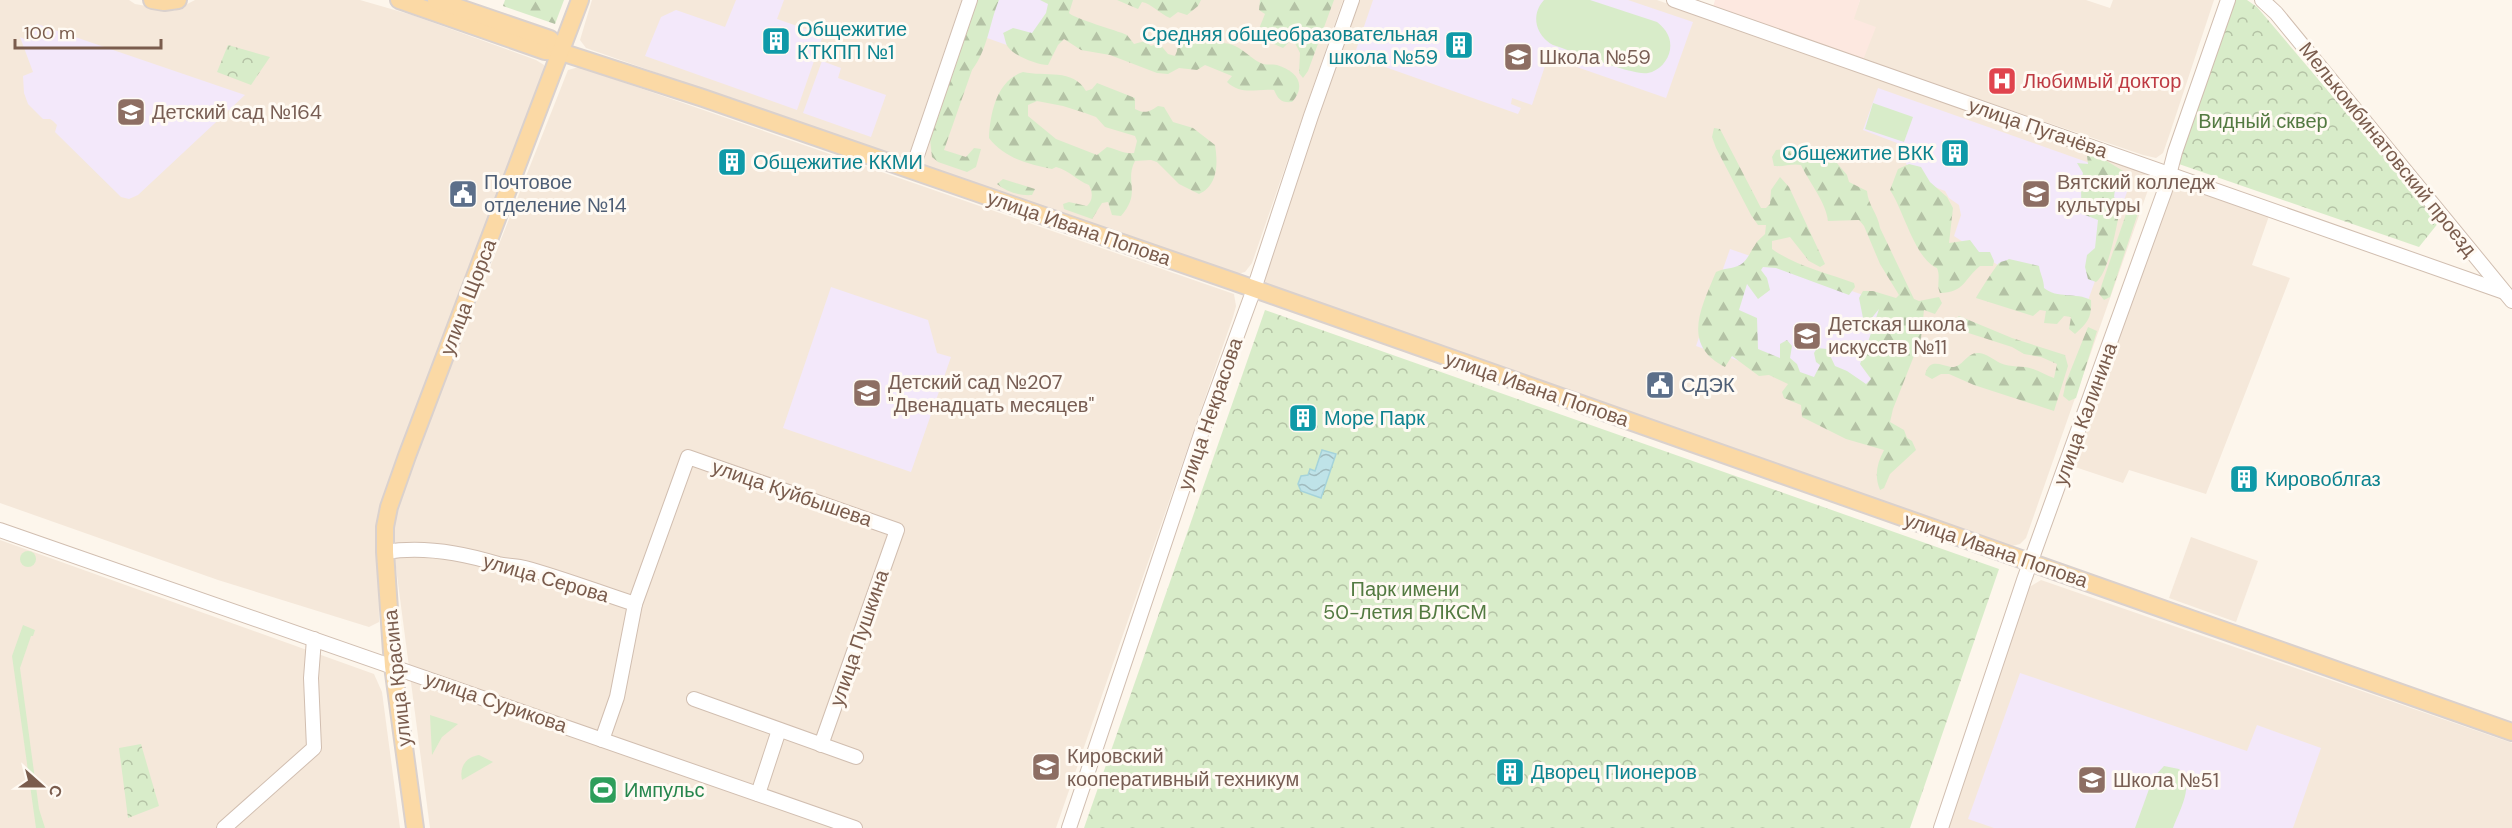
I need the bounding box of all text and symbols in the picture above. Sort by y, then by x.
scale bar [15,12,160,50]
place label: Общежитие КТКПП №1 [797,16,907,65]
text: 100 m [24,21,75,45]
place label: Средняя общеобразовательная школа №59 [1142,21,1438,70]
building icon: Общежитие КТКПП №1 [760,25,792,57]
building icon: Средняя общеобразовательная школа №59 [1443,29,1475,61]
street label: Мелькомбинатовский проезд [2293,37,2483,262]
school or university icon: Школа №59 [1502,41,1534,73]
place label: Школа №59 [1539,44,1651,70]
hospital icon: Любимый доктор [1986,65,2018,97]
place label: Любимый доктор [2023,68,2181,94]
street label: улица Пугачёва [1965,92,2112,164]
school or university icon: Детский сад №164 [115,96,147,128]
place label: Детский сад №164 [152,99,322,125]
park label: Видный сквер [2198,108,2328,134]
building icon: Общежитие ВКК [1939,137,1971,169]
place label: Общежитие ВКК [1782,140,1934,166]
building icon: Общежитие ККМИ [716,146,748,178]
place label: Общежитие ККМИ [753,149,923,175]
place label: Почтовое отделение №14 [484,169,627,218]
place label: Вятский колледж культуры [2057,169,2216,218]
public building icon: Почтовое отделение №14 [447,178,479,210]
school or university icon: Вятский колледж культуры [2020,178,2052,210]
street label: улица Ивана Попова [984,184,1175,272]
street label: улица Щорса [434,234,502,359]
place label: Детская школа искусств №11 [1828,311,1967,360]
school or university icon: Детская школа искусств №11 [1791,320,1823,352]
street label: улица Некрасова [1172,333,1249,494]
street label: улица Калинина [2047,338,2123,489]
street label: улица Ивана Попова [1442,345,1633,433]
place label: Детский сад №207 "Двенадцать месяцев" [888,369,1094,418]
public building icon: СДЭК [1644,369,1676,401]
place label: СДЭК [1681,372,1735,398]
school or university icon: Детский сад №207 "Двенадцать месяцев" [851,377,883,409]
building icon: Море Парк [1287,402,1319,434]
place label: Море Парк [1324,405,1425,431]
street label: улица Куйбышева [709,453,876,533]
building icon: Кировоблгаз [2228,463,2260,495]
place label: Кировоблгаз [2265,466,2381,492]
street label: улица Ивана Попова [1901,506,2092,594]
street label: улица Серова [480,548,613,609]
street label: улица Пушкина [823,565,895,710]
park label: Парк имени 50-летия ВЛКСМ [1323,576,1487,625]
street label: улица Красина [377,607,417,748]
street label: улица Сурикова [422,666,571,739]
place label: Кировский кооперативный техникум [1067,743,1299,792]
school or university icon: Кировский кооперативный техникум [1030,751,1062,783]
north arrow [12,756,72,816]
building icon: Дворец Пионеров [1494,756,1526,788]
place label: Дворец Пионеров [1531,759,1697,785]
school or university icon: Школа №51 [2076,764,2108,796]
place label: Школа №51 [2113,767,2219,793]
sports icon: Импульс [587,774,619,806]
place label: Импульс [624,777,705,803]
text: С [44,782,67,801]

